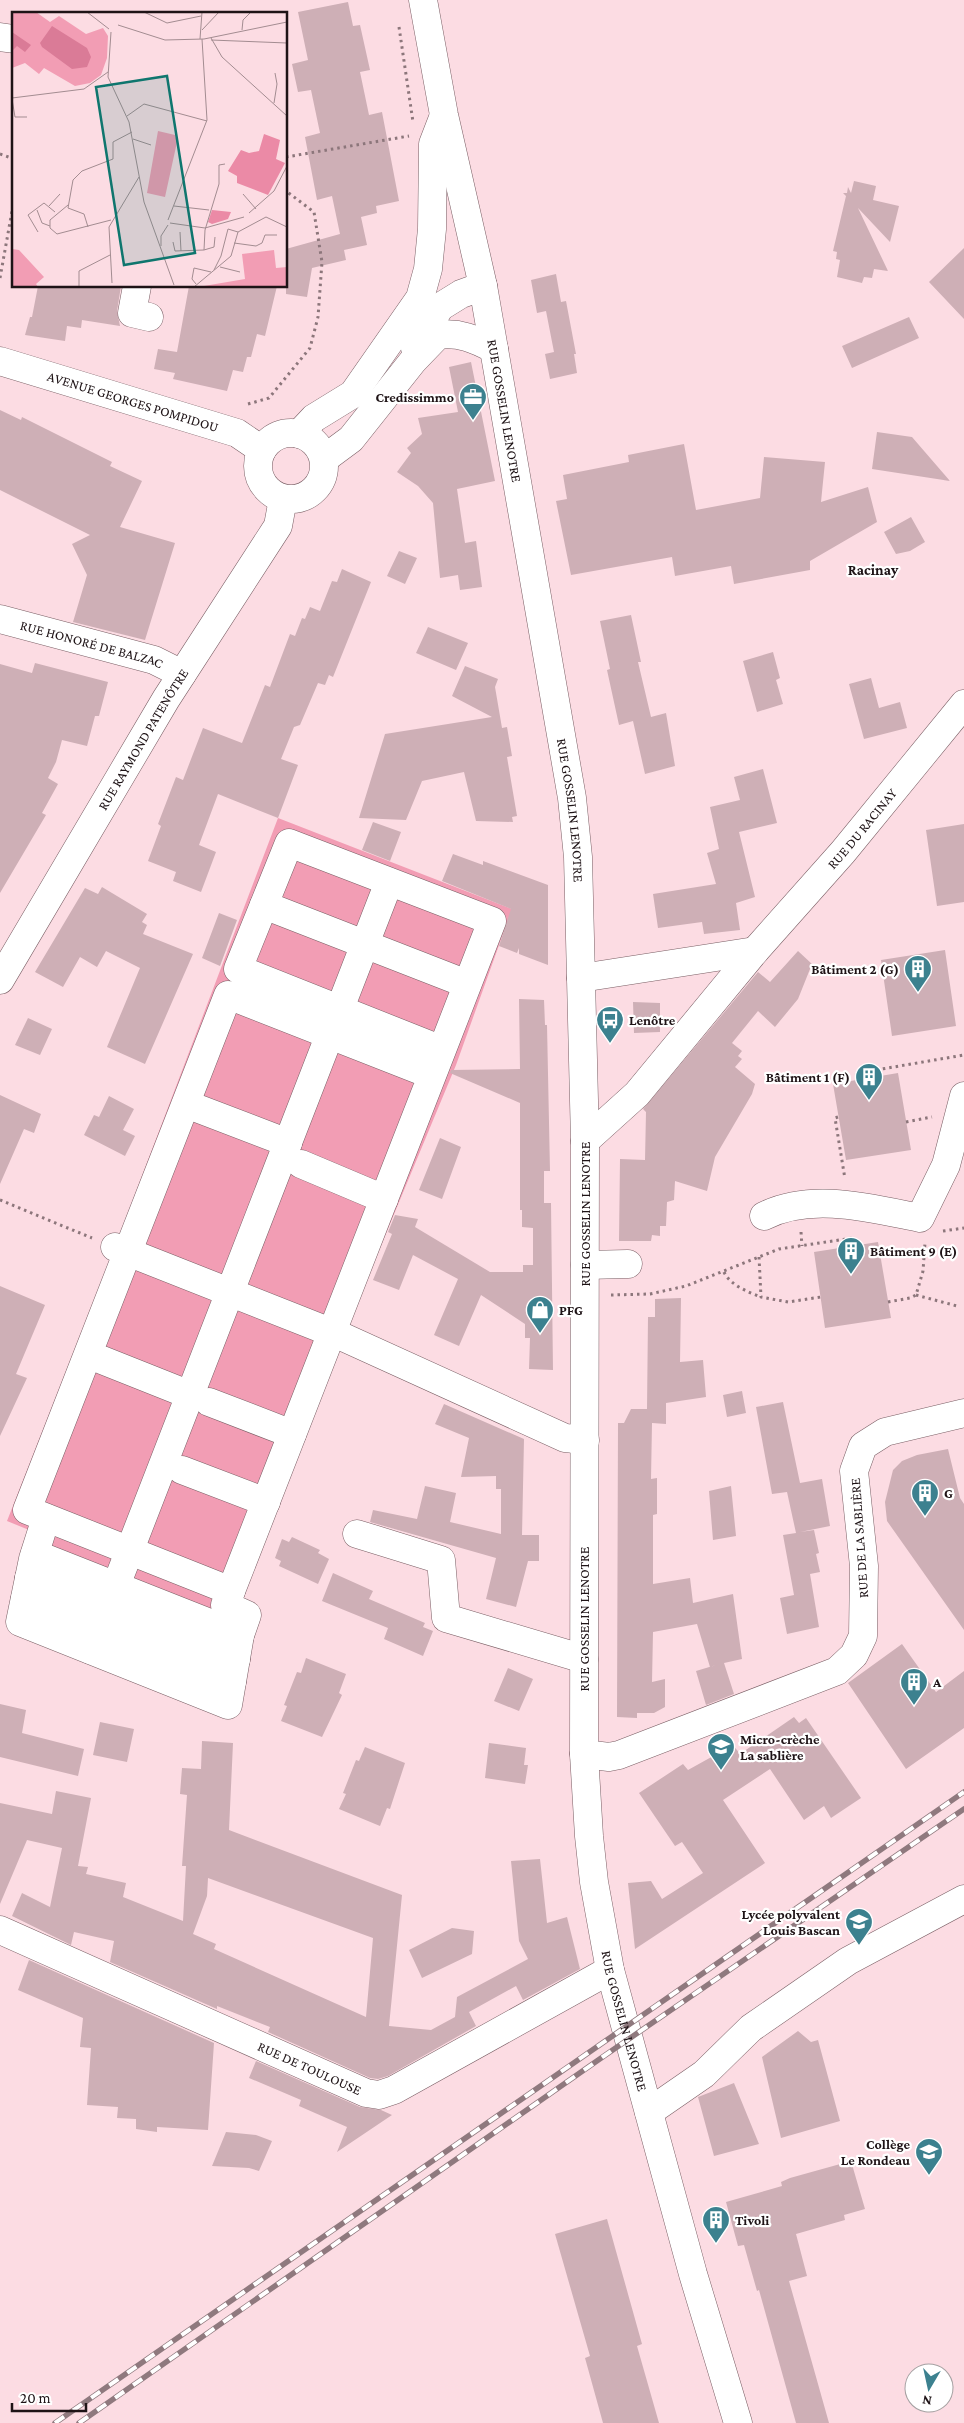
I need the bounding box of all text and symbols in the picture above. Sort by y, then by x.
inset map [12,12,288,288]
street label: RUE GOSSELIN LENOTRE [484,338,525,484]
street label: AVENUE GEORGES POMPIDOU [45,368,221,435]
office icon: Credissimmo [458,382,488,421]
place label: Credissimmo [376,389,454,405]
district label: Racinay [848,562,899,578]
street label: RUE HONORÉ DE BALZAC [18,617,166,671]
street label: RUE RAYMOND PATENÔTRE [94,665,192,813]
street label: RUE GOSSELIN LENOTRE [554,737,587,883]
street label: RUE DU RACINAY [824,785,900,872]
building icon: Bâtiment 2 (G) [903,954,933,993]
place label: Bâtiment 2 (G) [811,961,899,978]
bus stop icon: Lenôtre [595,1005,625,1044]
place label: Lenôtre [629,1012,676,1028]
building icon: Bâtiment 1 (F) [854,1062,884,1101]
place label: Bâtiment 1 (F) [766,1069,850,1086]
street label: RUE GOSSELIN LENOTRE [577,1141,593,1286]
building icon: Bâtiment 9 (E) [836,1236,866,1275]
place label: Bâtiment 9 (E) [870,1243,957,1260]
shop icon: PFG [525,1295,555,1334]
place label: PFG [559,1302,583,1318]
street label: RUE DE LA SABLIÈRE [847,1477,871,1599]
building icon: G [910,1478,940,1517]
place label: G [944,1485,953,1501]
street label: RUE GOSSELIN LENOTRE [576,1546,592,1691]
building icon: A [899,1667,929,1706]
place label: A [932,1674,942,1690]
place label: Micro-crèche La sablière [740,1731,820,1763]
school or university icon: Micro-crèche La sablière [706,1732,736,1771]
place label: Lycée polyvalent Louis Bascan [741,1906,841,1938]
school or university icon: Lycée polyvalent Louis Bascan [844,1907,874,1946]
street label: RUE GOSSELIN LENOTRE [599,1949,651,2093]
street label: RUE DE TOULOUSE [255,2038,364,2098]
place label: Collège Le Rondeau [841,2136,910,2168]
school or university icon: Collège Le Rondeau [914,2137,944,2176]
building icon: Tivoli [701,2205,731,2244]
place label: Tivoli [735,2212,769,2228]
north arrow [904,2363,954,2413]
scale bar [12,2380,86,2412]
text: 20 m [20,2390,51,2406]
text: N [921,2392,933,2409]

